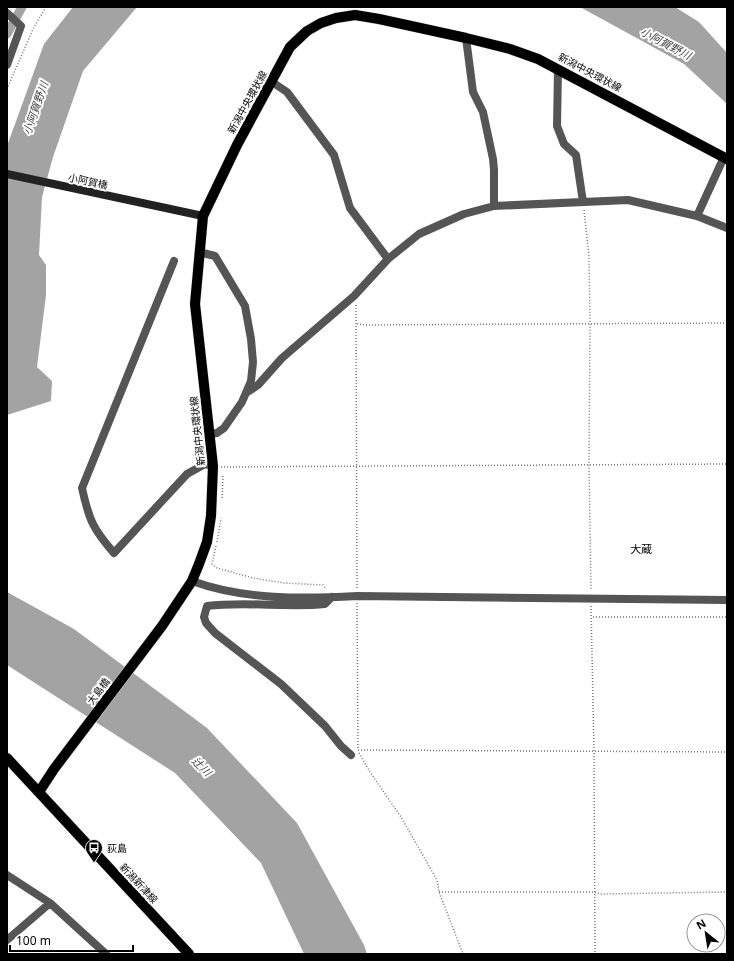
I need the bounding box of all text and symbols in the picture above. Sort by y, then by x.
water label: 小阿賀野川 [638,23,695,63]
street label: 新潟中央環状線 [556,49,624,95]
street label: 新潟中央環状線 [224,68,270,136]
water label: 小阿賀野川 [19,79,51,136]
street label: 小阿賀橋 [67,170,109,192]
street label: 新潟中央環状線 [186,395,208,467]
district label: 大蔵 [630,541,652,556]
street label: 大島橋 [83,675,113,707]
water label: 辻川 [189,753,216,780]
bus stop icon: 荻島 [84,838,104,863]
place label: 荻島 [107,841,127,855]
street label: 新潟新津線 [117,860,161,906]
north arrow [686,913,726,953]
text: N [693,915,708,933]
scale bar [10,927,133,953]
text: 100 m [16,932,51,949]

